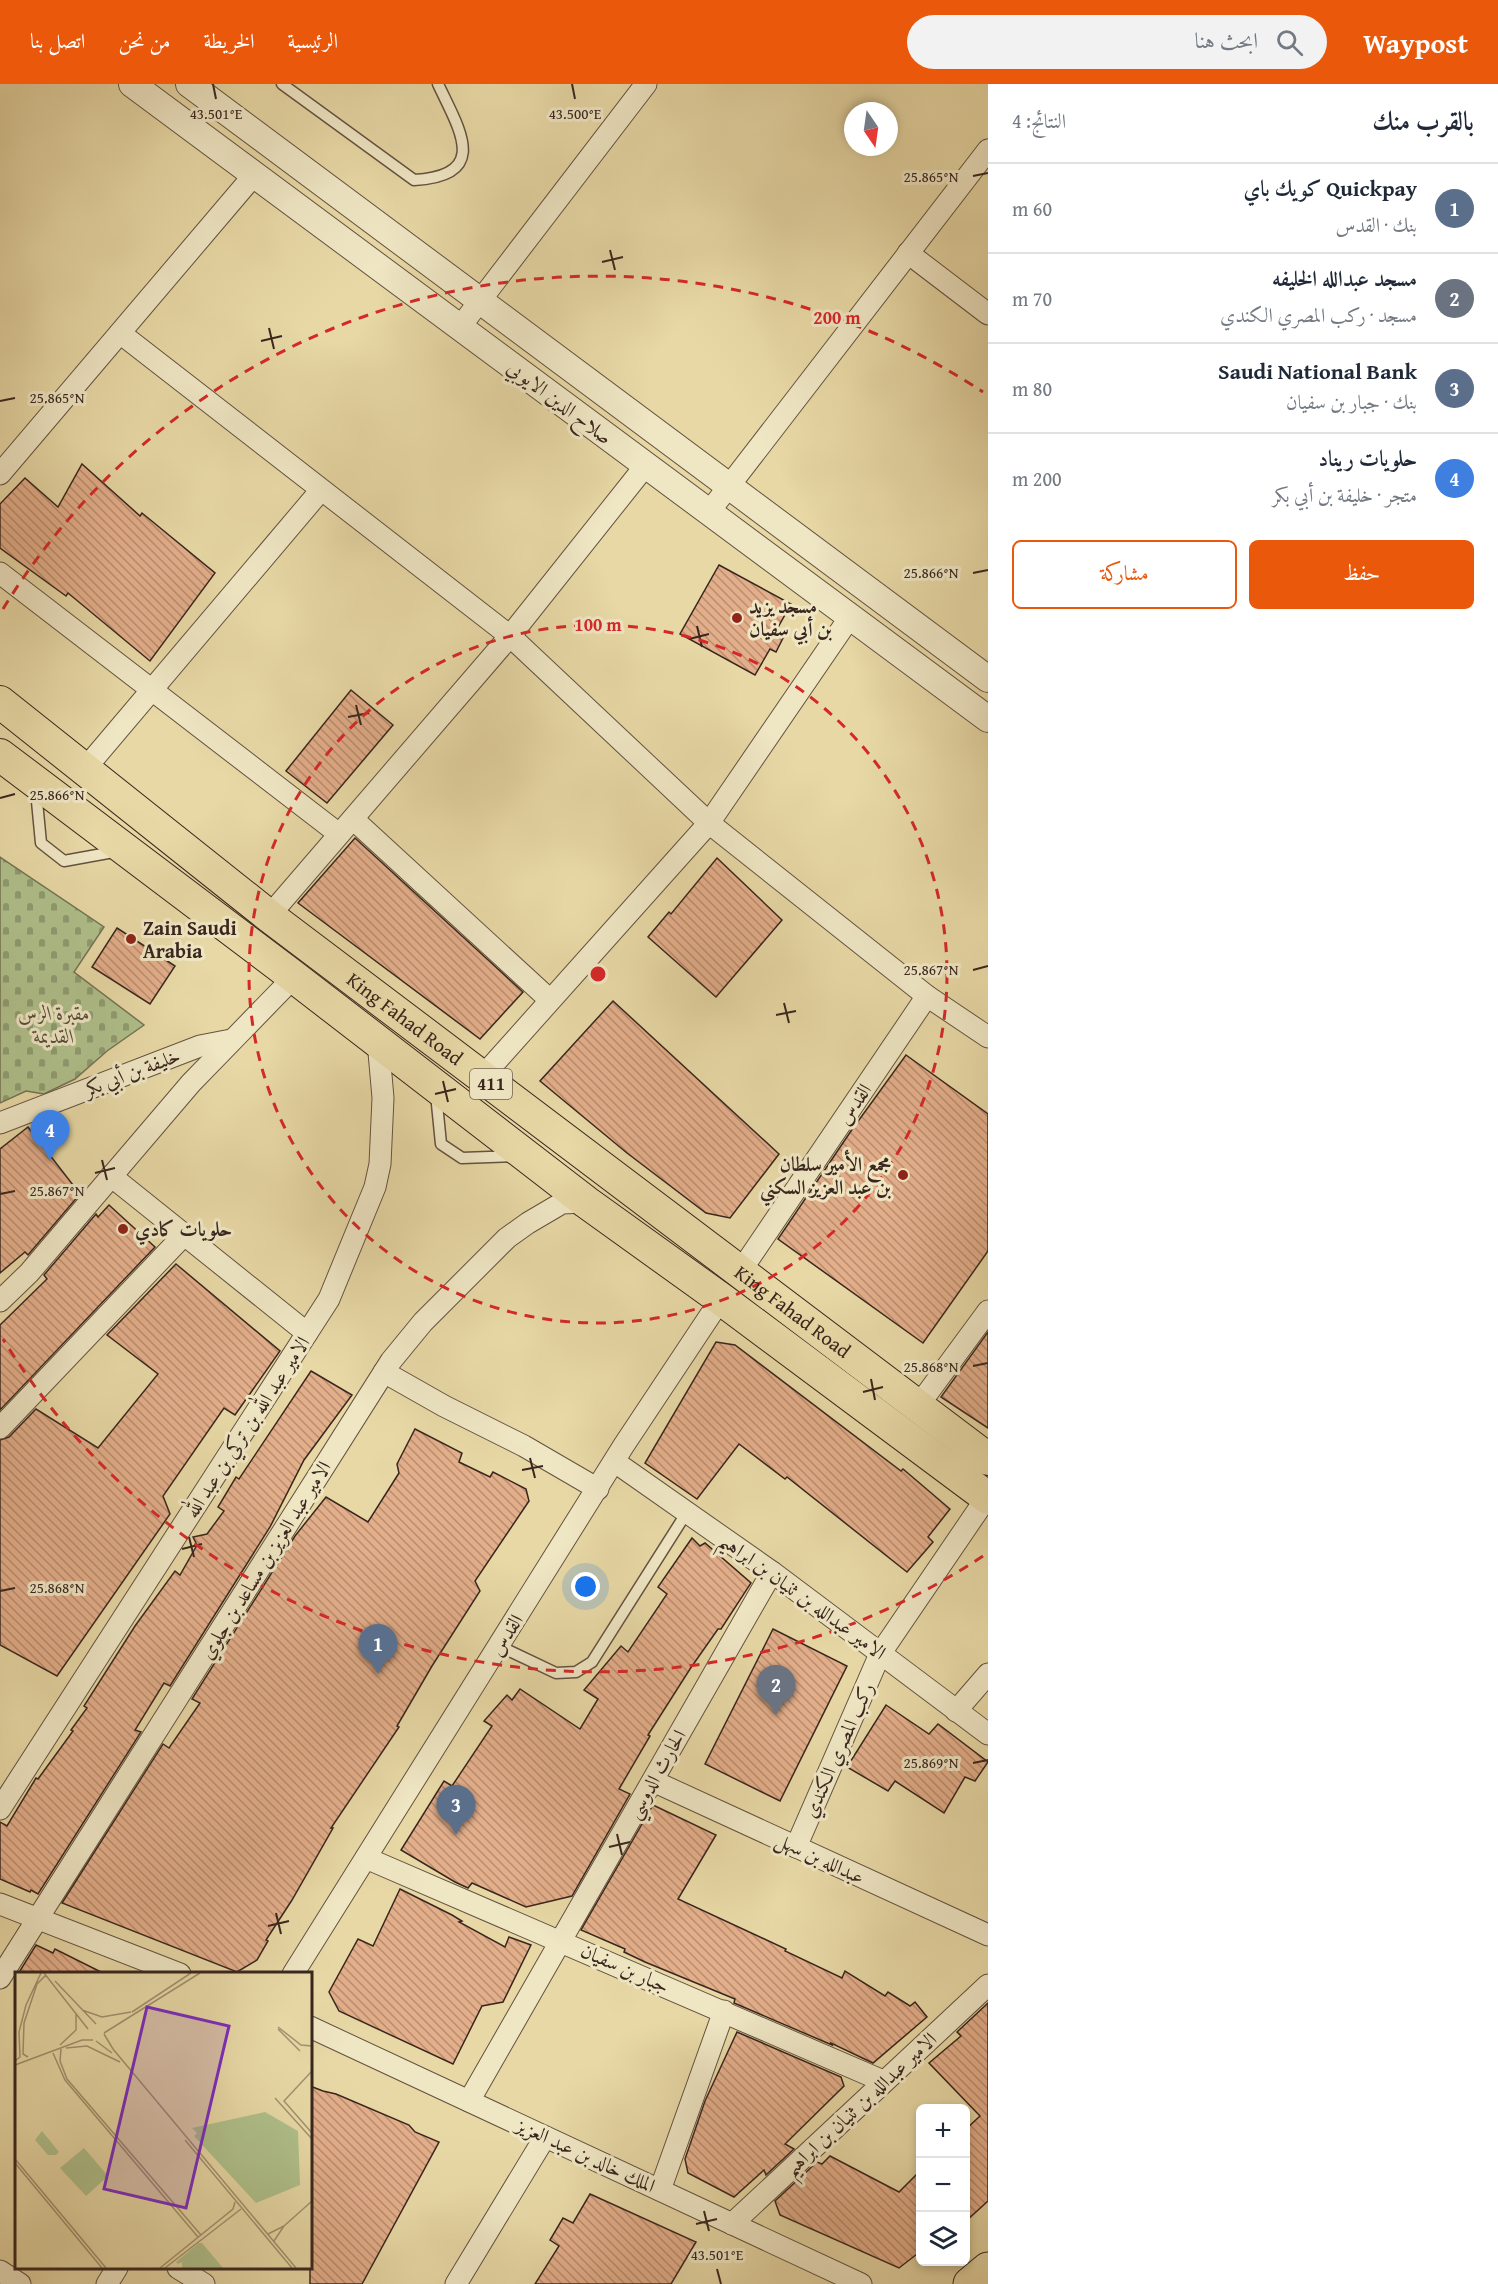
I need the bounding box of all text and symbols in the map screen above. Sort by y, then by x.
search box [907,15,1327,69]
text: Waypost [1363,22,1468,63]
text: ابحث هنا [1195,24,1258,56]
text: اتصل بنا [30,25,85,56]
text: من نحن [118,25,171,56]
text: الخريطة [204,25,255,56]
text: الرئيسية [288,25,338,56]
icon: search [1273,26,1306,59]
text: بالقرب منك [1372,101,1474,140]
north arrow [844,102,898,156]
text: 43.501°E [190,103,243,124]
text: 43.500°E [549,103,602,124]
text: النتائج: 4 [1012,106,1066,135]
text: 25.865°N [904,166,959,187]
text: Quickpay كويك باي [1244,172,1417,204]
text: 60 m [1012,194,1052,223]
text: 1 [1449,194,1460,223]
text: بنك · القدس [1335,210,1417,239]
text: مسجد عبدالله الخليفه [1272,262,1417,294]
text: 70 m [1012,284,1052,313]
text: 2 [1449,284,1460,313]
text: مسجد · ركب المصري الكندي [1220,300,1417,329]
text: 200 m [813,304,861,331]
street label: صلاح الدين الايوبي [499,352,619,454]
text: Saudi National Bank [1218,355,1417,387]
text: 80 m [1012,374,1052,403]
text: 3 [1449,374,1460,403]
text: 25.865°N [30,387,85,408]
text: بنك · جبار بن سفيان [1286,387,1417,416]
text: حلويات ريناد [1318,442,1417,474]
text: 200 m [1012,464,1062,493]
text: 4 [1449,464,1460,493]
text: متجر · خليفة بن أبي بكر [1273,480,1417,509]
button: مشاركة [1012,540,1237,609]
button: حفظ [1249,540,1474,609]
text: 25.866°N [904,562,959,583]
place label: مسجد يزيد بن أبي سفيان [749,591,832,645]
text: 100 m [574,611,622,638]
marker: مسجد يزيد بن أبي سفيان [730,611,744,625]
text: 25.866°N [30,784,85,805]
place label: Zain Saudi Arabia [143,913,237,965]
marker: Zain Saudi Arabia [124,932,138,946]
text: 25.867°N [904,959,959,980]
centre of rings [588,964,608,984]
street label: King Fahad Road [341,965,470,1072]
park label: مقبرة الرس القديمة [18,998,90,1050]
street label: خليفة بن أبي بكر [78,1040,185,1106]
road number: 411 [470,1069,512,1099]
street label: القدس [829,1077,878,1130]
pin: 4 [31,1110,70,1160]
place label: مجمع الأمير سلطان بن عبد العزيز السكني [760,1149,891,1207]
marker: مجمع الأمير سلطان بن عبد العزيز السكني [896,1168,910,1182]
text: 25.867°N [30,1180,85,1201]
place label: حلويات كادي [135,1214,232,1246]
marker: حلويات كادي [116,1222,130,1236]
street label: King Fahad Road [729,1258,858,1365]
street label: الامير عبد الله بن تركي بن عبد الله [177,1330,318,1524]
text: 25.868°N [904,1356,959,1377]
street label: الامير عبد العزيز بن مساعد بن جلوي [192,1455,339,1666]
street label: الامير عبدالله بن ثنيان بن ابراهيم [710,1525,893,1671]
your location [571,1572,600,1601]
text: 25.868°N [30,1577,85,1598]
street label: القدس [481,1608,530,1661]
pin: 1 [358,1624,398,1674]
pin: 2 [756,1666,796,1715]
street label: ركب المصري الكندي [795,1677,882,1823]
street label: الحارث الدوسي [618,1724,697,1826]
text: 25.869°N [904,1752,959,1773]
pin: 3 [436,1786,476,1835]
street label: عبدالله بن سهل [770,1824,870,1892]
street label: جبار بن سفيان [576,1935,674,2000]
inset map [15,1972,312,2269]
street label: الامير عبدالله بن ثنيان بن ابراهيم [777,2025,947,2187]
map controls [916,2104,970,2266]
button: + [916,2104,970,2158]
street label: الملك خالد بن عبد العزيز [510,2109,661,2200]
button: − [916,2158,970,2212]
button: layers [916,2212,970,2266]
text: 43.501°E [691,2244,744,2265]

